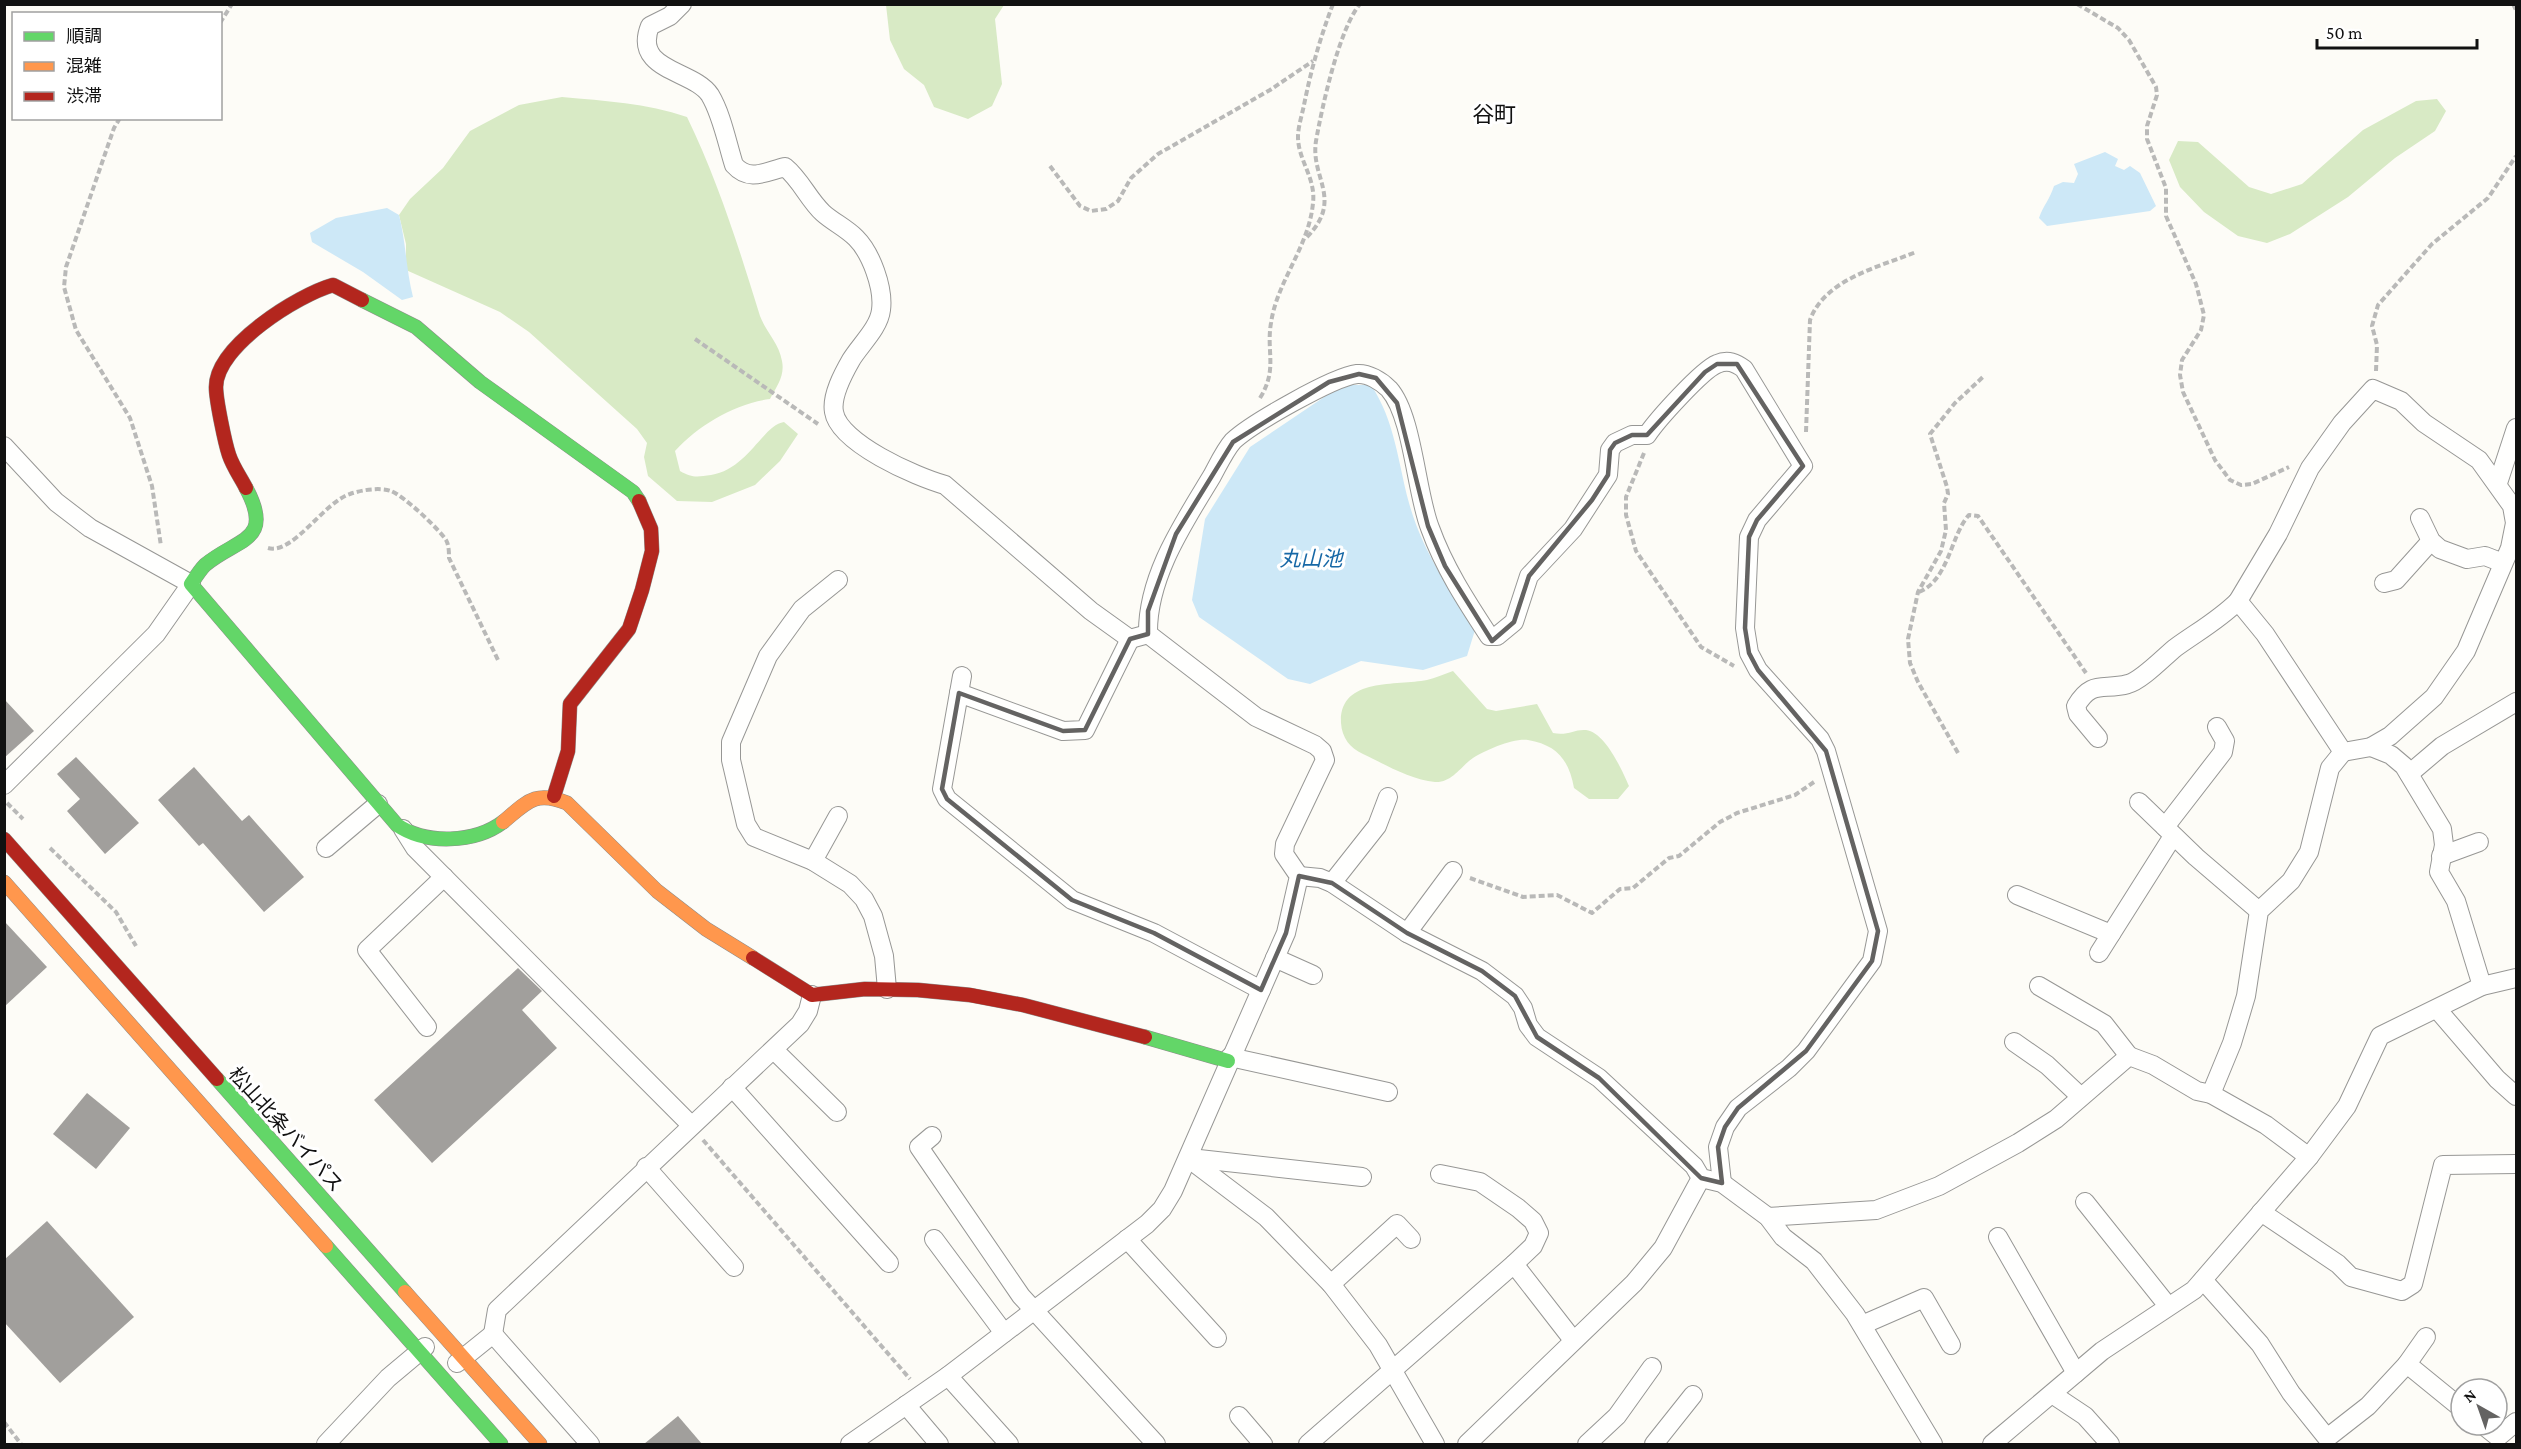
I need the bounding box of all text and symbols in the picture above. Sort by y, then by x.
legend [12,12,222,120]
scale bar [2317,12,2478,50]
text: 50 m [2326,23,2363,43]
text: 順調 [66,26,102,46]
text: 混雑 [66,56,102,76]
text: 渋滞 [66,86,102,106]
district label: 谷町 [1472,102,1516,127]
water label: 丸山池 [1280,547,1344,571]
street label: 松山北条バイパス [224,1062,348,1196]
north arrow [2449,1377,2509,1437]
text: N [2460,1386,2479,1406]

